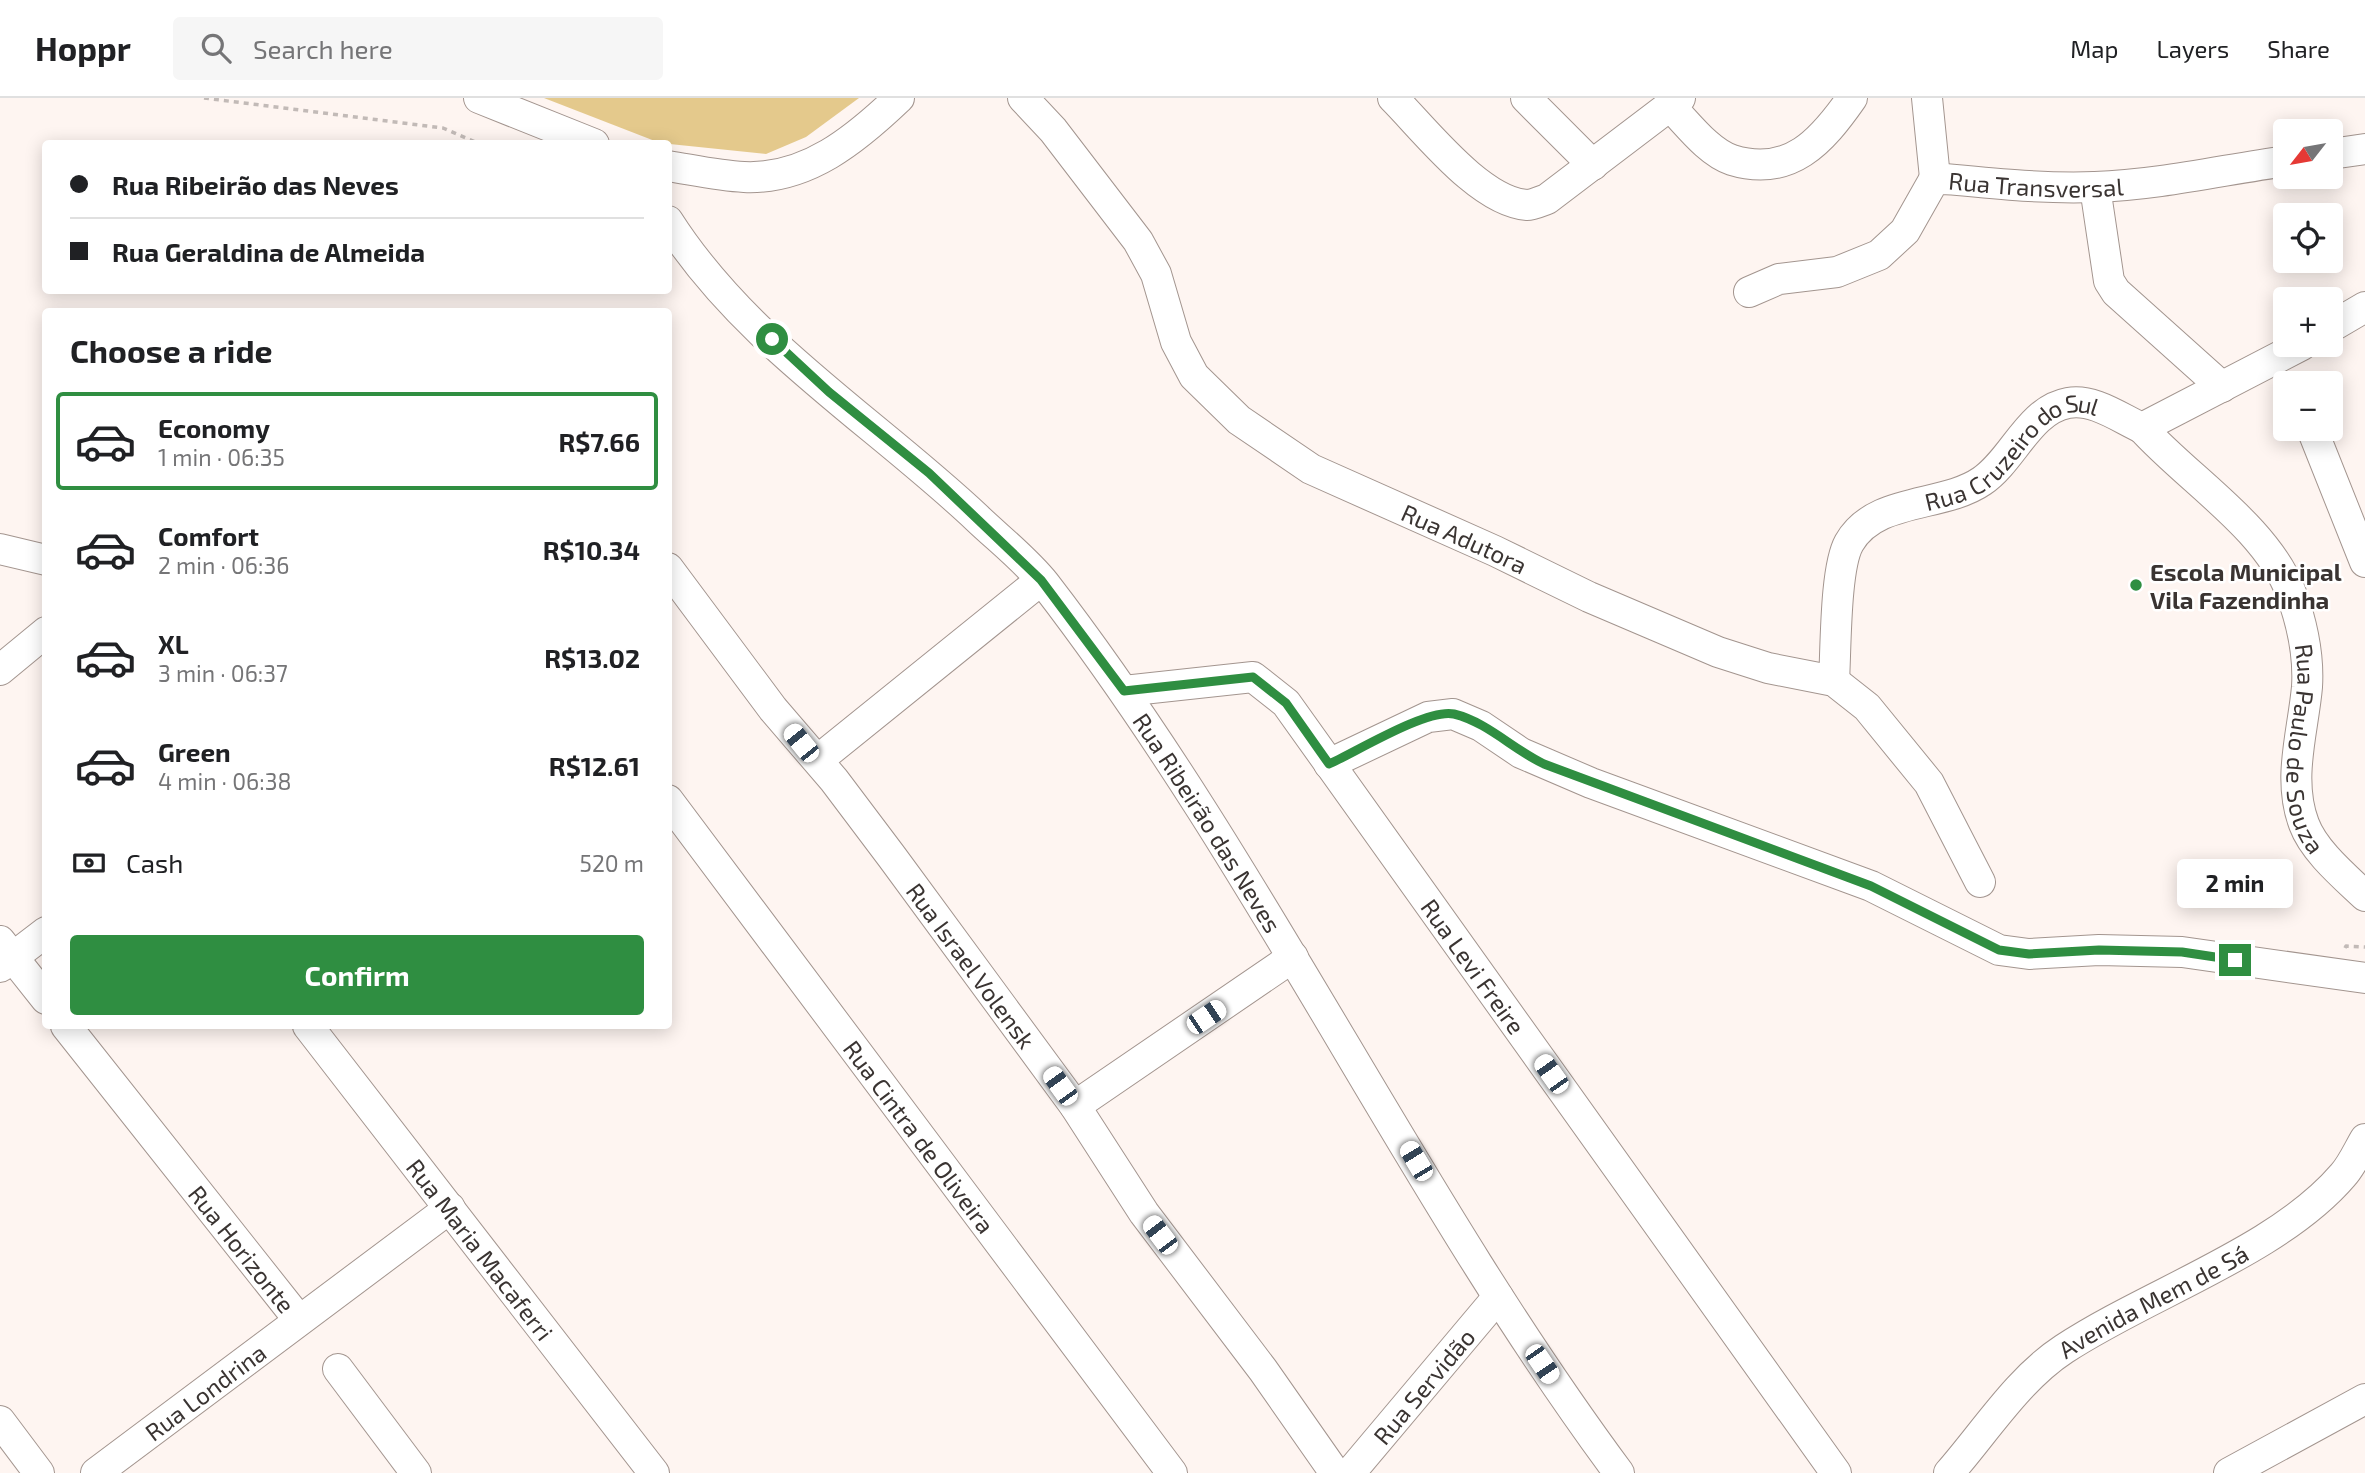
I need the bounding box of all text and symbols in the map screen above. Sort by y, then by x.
search box [173,17,663,80]
text: Hoppr [35,28,131,68]
icon: search [197,29,235,67]
text: Search here [253,33,393,64]
text: Map [2070,34,2118,63]
text: Layers [2156,34,2229,63]
text: Share [2267,34,2330,63]
north arrow [2273,119,2343,189]
map controls [2273,119,2343,441]
street label: Rua Transversal [1947,165,2124,202]
text: Rua Ribeirão das Neves [112,169,399,200]
button: locate [2273,203,2343,273]
text: Rua Geraldina de Almeida [112,236,425,267]
button: + [2273,287,2343,357]
route start [756,323,788,355]
text: Choose a ride [70,331,273,369]
button: − [2273,371,2343,441]
street label: Rua Cruzeiro do Sul [1922,387,2103,516]
icon: car [74,410,137,473]
text: Economy [158,412,270,443]
text: R$7.66 [558,426,640,457]
text: 1 min · 06:35 [158,443,285,471]
street label: Rua Adutora [1397,497,1532,579]
icon: car [74,518,137,581]
text: Comfort [158,520,259,551]
text: R$10.34 [543,534,640,565]
text: 2 min · 06:36 [158,551,289,579]
place label: Escola Municipal Vila Fazendinha [2150,557,2342,614]
marker: Escola Municipal Vila Fazendinha [2128,577,2144,593]
icon: car [74,626,137,689]
text: XL [158,628,189,659]
text: R$13.02 [544,642,640,673]
street label: Rua Paulo de Souza [2282,642,2331,859]
text: 3 min · 06:37 [158,659,288,687]
street label: Rua Ribeirão das Neves [1128,707,1288,937]
car [780,720,823,766]
icon: car [74,734,137,797]
text: Green [158,736,231,767]
text: R$12.61 [549,750,640,781]
text: 4 min · 06:38 [158,767,291,795]
icon: cash [70,844,108,882]
text: Cash [126,847,183,878]
text: 520 m [580,849,644,877]
callout: 2 min [2177,858,2293,908]
text: 2 min [2206,869,2264,897]
street label: Rua Israel Volensk [901,877,1042,1054]
street label: Rua Levi Freire [1416,893,1532,1039]
button: Confirm [70,935,644,1015]
route end [2219,944,2251,976]
car [1183,997,1230,1037]
street label: Rua Cintra de Oliveira [838,1034,1001,1238]
car [1531,1051,1572,1097]
car [1040,1063,1081,1109]
car [1397,1138,1436,1184]
street label: Rua Maria Macaferri [401,1152,560,1346]
street label: Rua Horizonte [183,1179,302,1318]
car [1139,1212,1182,1258]
street label: Avenida Mem de Sá [2052,1238,2253,1364]
street label: Rua Servidão [1366,1322,1480,1450]
street label: Rua Londrina [139,1337,271,1446]
car [1522,1341,1563,1387]

